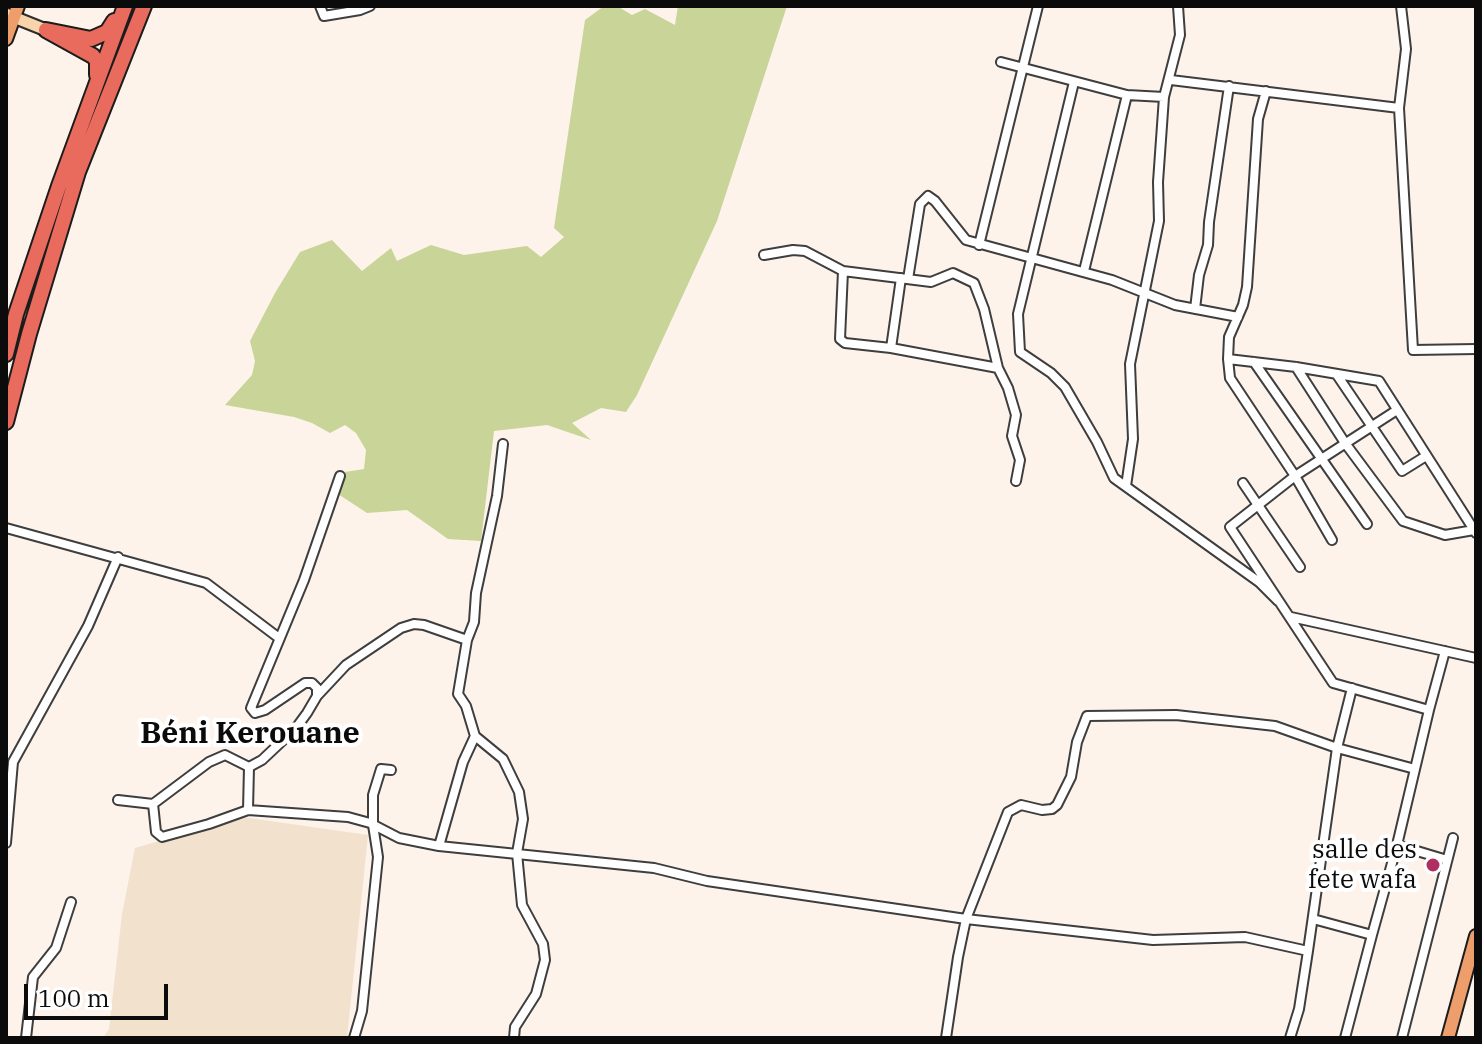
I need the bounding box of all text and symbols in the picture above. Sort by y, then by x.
district label: Béni Kerouane [140,716,360,752]
place label: salle des fete wafa [1308,834,1417,896]
marker: salle des fete wafa [1424,856,1442,874]
scale bar [28,968,172,1018]
text: 100 m [38,982,110,1014]

